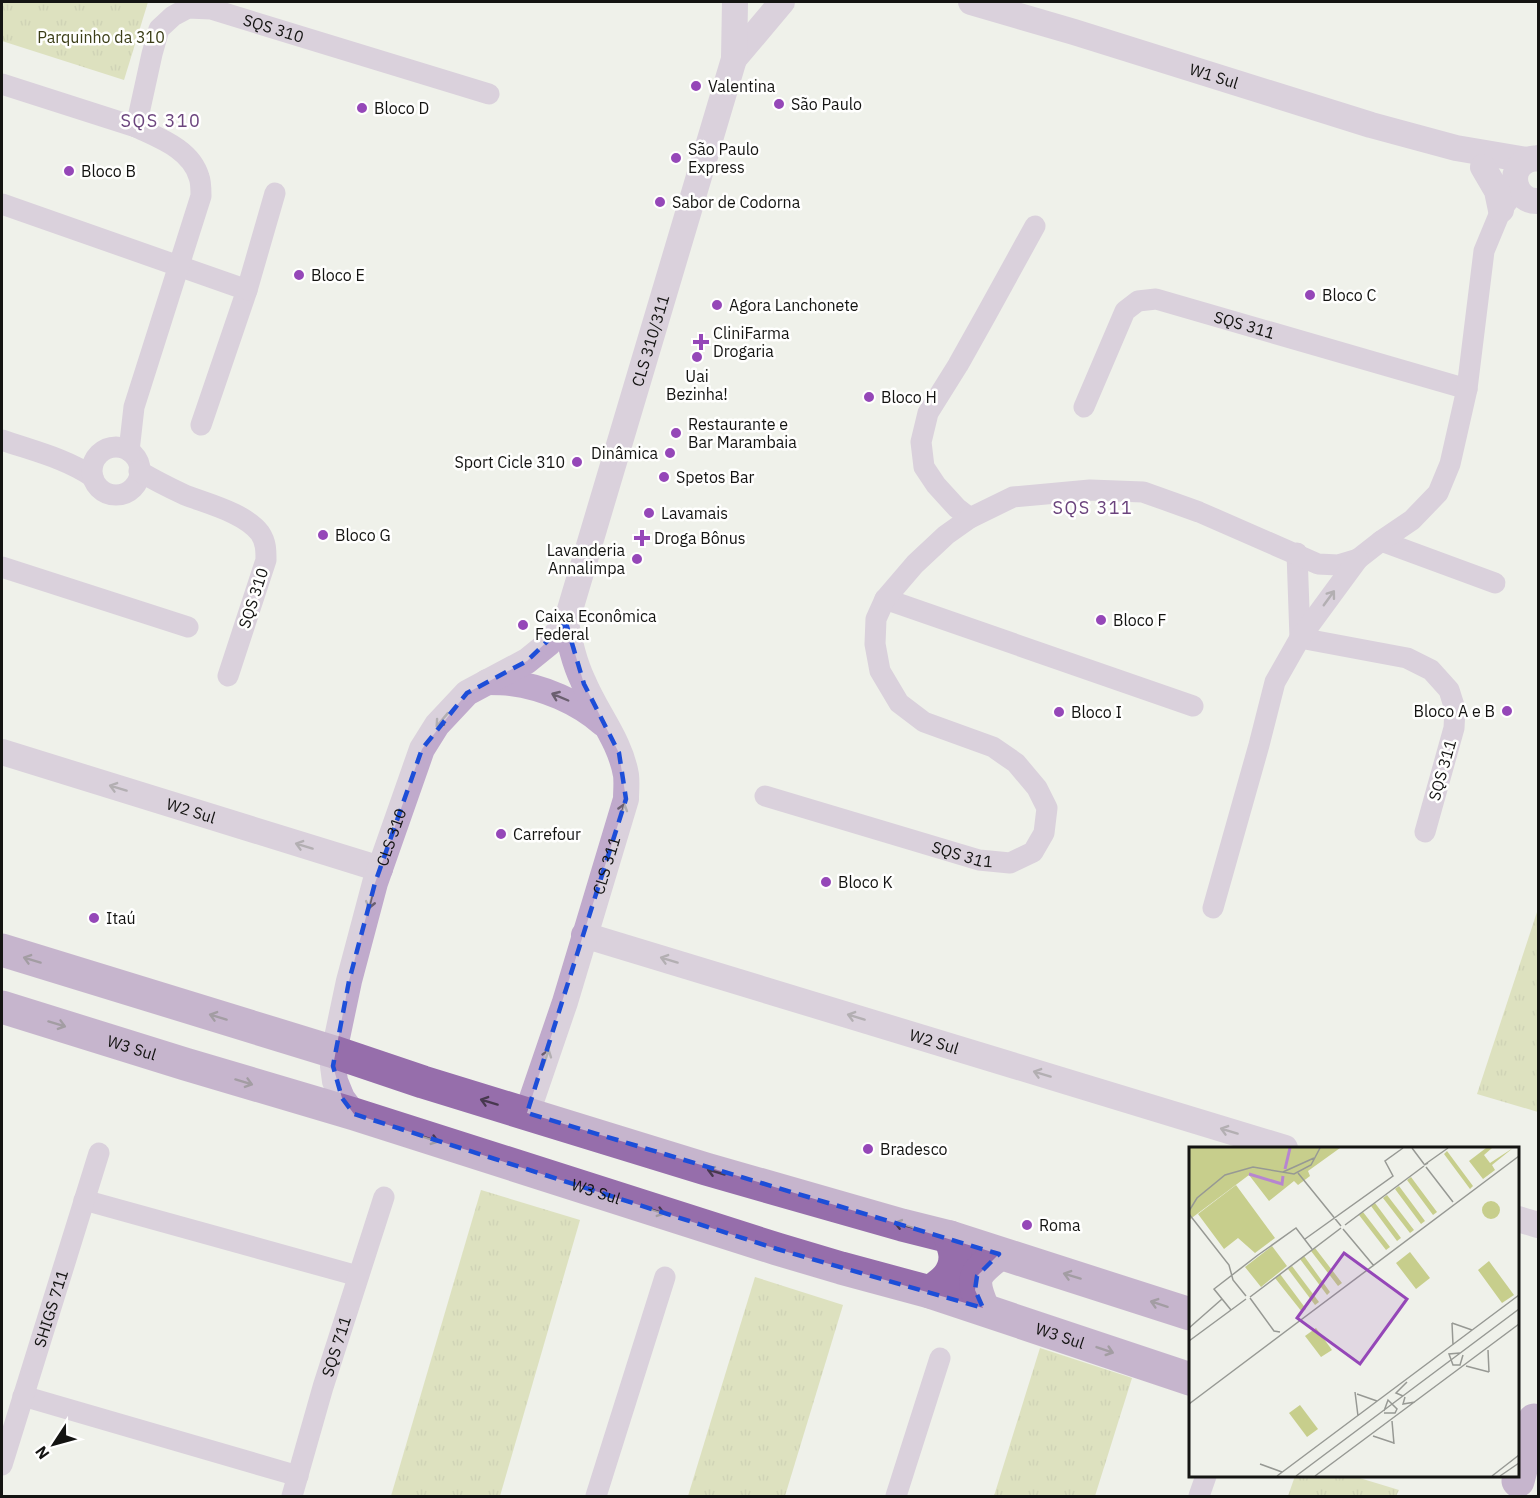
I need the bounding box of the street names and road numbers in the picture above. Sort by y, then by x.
street label: SQS 310 [241,9,306,47]
street label: W1 Sul [1187,59,1241,93]
street label: CLS 310/311 [627,292,673,389]
street label: SQS 311 [1212,306,1277,343]
street label: SQS 310 [234,565,272,631]
street label: SQS 311 [1424,737,1460,803]
street label: W2 Sul [164,794,218,828]
street label: CLS 310 [372,806,410,869]
street label: CLS 311 [588,834,624,897]
street label: SQS 311 [930,836,994,871]
street label: W2 Sul [907,1025,961,1058]
street label: W3 Sul [105,1030,159,1064]
street label: W3 Sul [569,1174,623,1208]
street label: SHIGS 711 [29,1267,72,1350]
street label: SQS 711 [317,1314,355,1379]
street label: W3 Sul [1033,1318,1087,1353]

